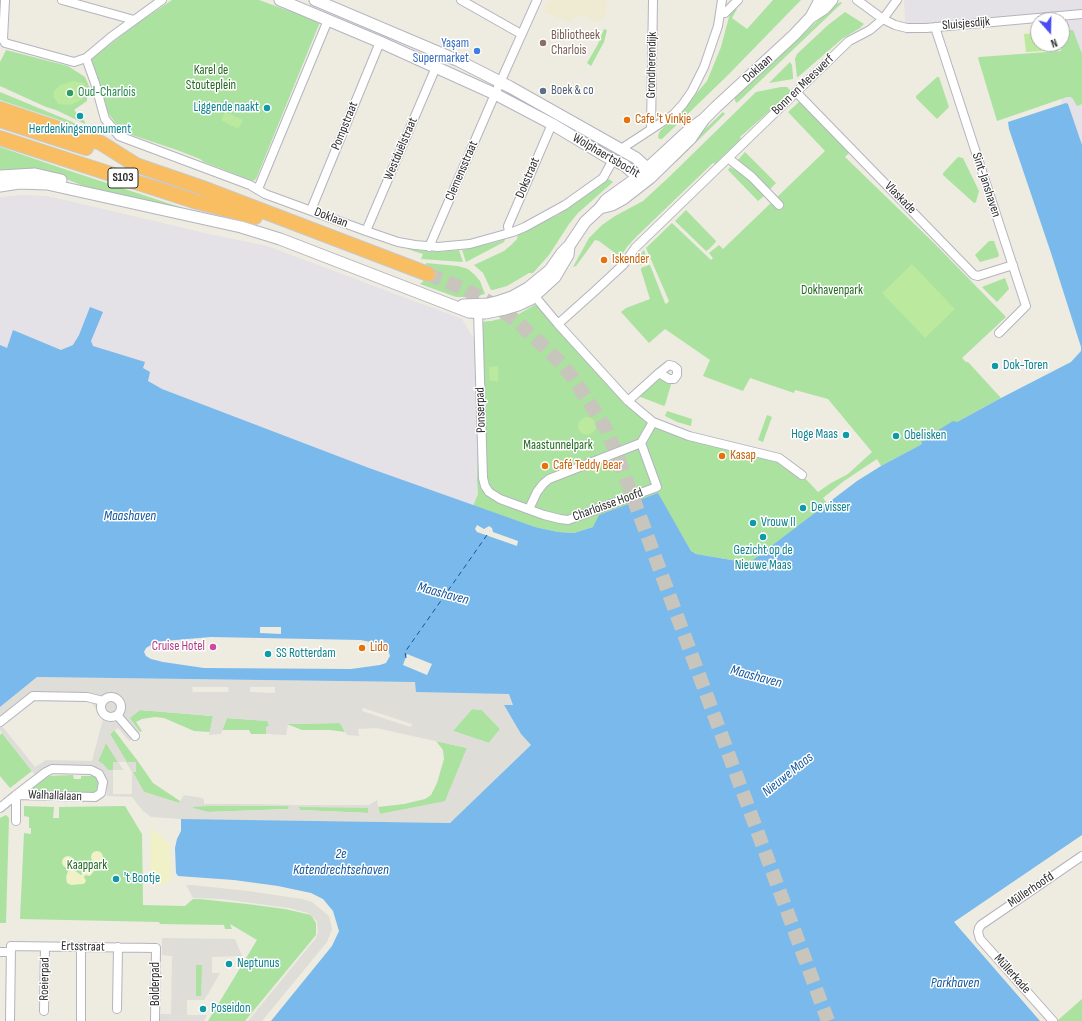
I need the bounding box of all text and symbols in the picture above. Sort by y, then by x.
north arrow [1030,12,1070,52]
street label: Sluisjesdijk [941,14,991,34]
place label: Bibliotheek Charlois [551,28,600,59]
street label: Grondherendijk [644,32,660,98]
place label: Yaşam Supermarket [413,36,469,67]
text: N [1049,36,1059,50]
marker: Bibliotheek Charlois [538,38,548,48]
marker: Yaşam Supermarket [472,46,482,56]
street label: Doklaan [740,52,776,86]
street label: Bonn en Meeswerf [769,52,837,118]
park label: Karel de Stouteplein [186,63,236,94]
place label: Boek & co [551,83,594,99]
place label: Oud-Charlois [78,85,136,101]
marker: Boek & co [538,86,548,96]
marker: Oud-Charlois [65,88,75,98]
place label: Liggende naakt [193,100,259,116]
street label: Pompstraat [328,100,362,152]
marker: Liggende naakt [262,103,272,113]
marker: Herdenkingsmonument [75,111,85,121]
place label: Cafe 't Vinkje [635,112,691,128]
street label: Westduëlstraat [381,115,421,183]
marker: Cafe 't Vinkje [622,115,632,125]
place label: Herdenkingsmonument [29,122,131,138]
street label: Wolphaertsbocht [570,130,642,182]
street label: Clemensstraat [442,139,482,203]
street label: Sint-Janshaven [968,151,1004,219]
street label: Dokstraat [512,155,544,201]
road number: S103 [108,168,138,188]
street label: Vlaskade [881,179,919,217]
street label: Doklaan [312,204,350,232]
place label: Iskender [612,252,649,268]
marker: Iskender [599,255,609,265]
park label: Dokhavenpark [801,283,863,299]
place label: Dok-Toren [1003,358,1048,374]
marker: Dok-Toren [990,361,1000,371]
street label: Ponserpad [472,387,490,433]
place label: Hoge Maas [791,427,838,443]
place label: Obelisken [904,428,946,444]
marker: Hoge Maas [841,430,851,440]
marker: Obelisken [891,431,901,441]
park label: Maastunnelpark [523,438,593,454]
place label: Kasap [730,448,756,464]
marker: Kasap [717,451,727,461]
place label: Café Teddy Bear [553,458,622,474]
marker: Café Teddy Bear [540,461,550,471]
street label: Charloisse Hoofd [571,485,645,525]
place label: De visser [811,500,850,516]
marker: De visser [798,503,808,513]
water label: Maashaven [104,508,156,524]
place label: Vrouw II [761,515,796,531]
marker: Vrouw II [748,518,758,528]
marker: Gezicht op de Nieuwe Maas [758,532,768,542]
place label: Gezicht op de Nieuwe Maas [733,543,793,574]
water label: Maashaven [416,579,470,609]
place label: Cruise Hotel [152,639,205,655]
place label: Lido [370,640,388,656]
marker: Cruise Hotel [208,642,218,652]
marker: Lido [357,643,367,653]
place label: SS Rotterdam [276,646,336,662]
marker: SS Rotterdam [263,649,273,659]
water label: Maashaven [729,662,783,692]
water label: Nieuwe Maas [759,749,817,801]
street label: Walhallalaan [28,787,82,805]
water label: 2e Katendrechtsehaven [293,846,389,878]
park label: Kaappark [67,858,107,874]
street label: Müllerhoofd [1005,869,1057,911]
place label: 't Bootje [124,871,160,887]
marker: 't Bootje [111,874,121,884]
street label: Ertsstraat [61,939,105,955]
street label: Müllerkade [990,951,1034,997]
place label: Neptunus [237,956,279,972]
street label: Roeierpad [37,957,53,1001]
marker: Neptunus [224,959,234,969]
street label: Bolderpad [148,962,164,1006]
water label: Parkhaven [931,975,979,991]
place label: Poseidon [211,1001,251,1017]
marker: Poseidon [198,1004,208,1014]

